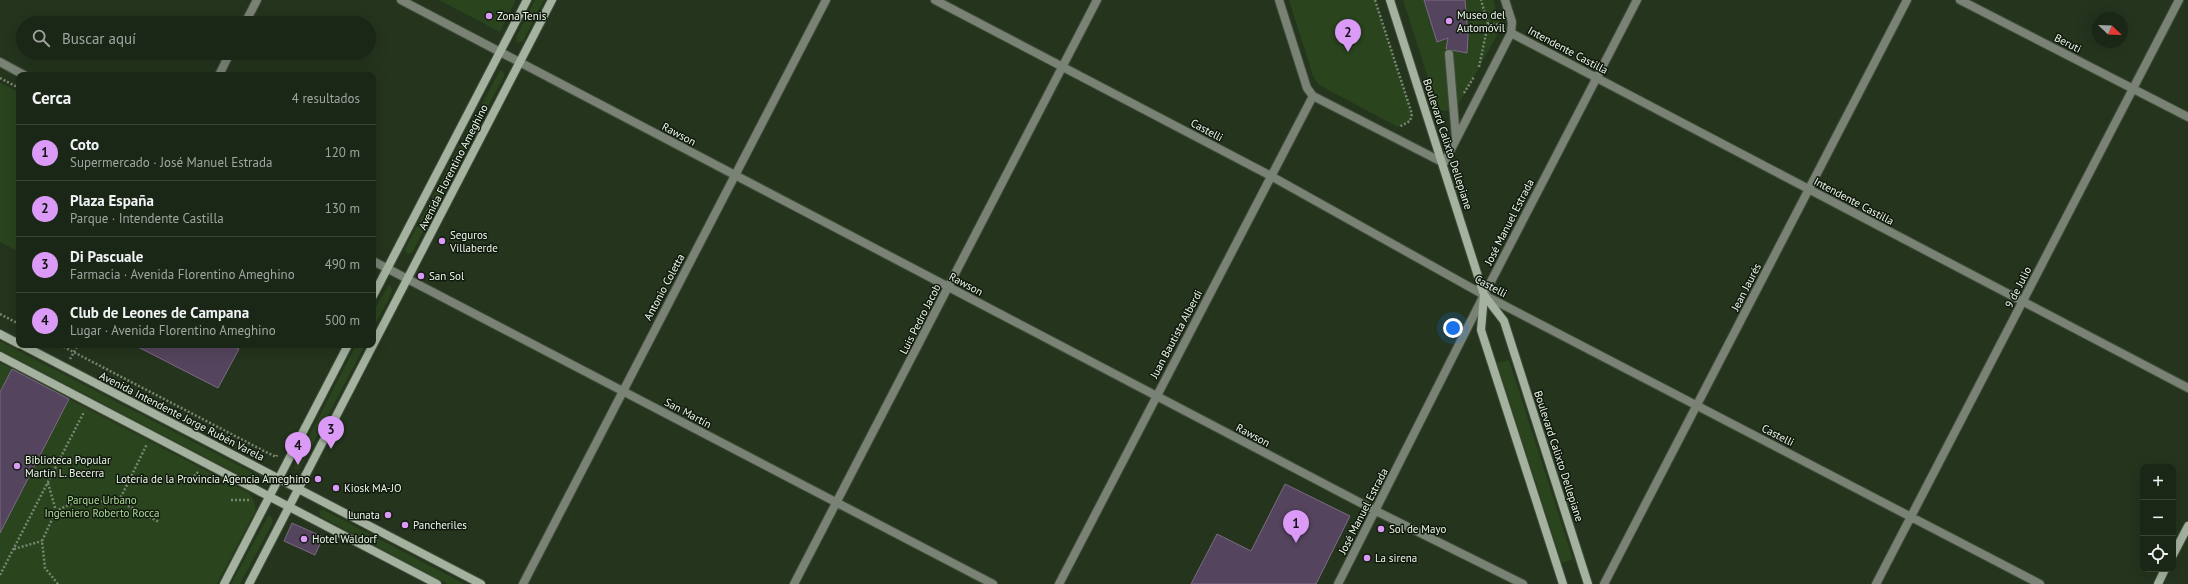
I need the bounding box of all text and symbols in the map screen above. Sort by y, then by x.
place label: Museo del Automóvil [1457,8,1506,35]
place label: Zona Tenis [497,9,547,23]
marker: Zona Tenis [484,11,494,21]
north arrow [2092,12,2128,48]
search box [16,16,376,60]
marker: Museo del Automóvil [1444,16,1454,26]
pin: 2 [1335,19,1361,52]
street label: Intendente Castilla [1525,23,1611,77]
icon: search [30,27,52,49]
text: Buscar aquí [62,29,136,48]
street label: Beruti [2052,30,2084,56]
street label: Boulevard Calixto Dellepiane [1420,77,1476,212]
text: Cerca [32,87,71,109]
text: 4 resultados [292,90,360,107]
street label: Avenida Florentino Ameghino [415,102,491,232]
street label: Castelli [1188,116,1226,144]
street label: Rawson [660,119,698,149]
text: Coto [70,135,99,154]
text: 1 [41,144,49,161]
text: 120 m [325,144,360,161]
text: Supermercado · José Manuel Estrada [70,154,272,171]
street label: Intendente Castilla [1811,174,1897,228]
street label: José Manuel Estrada [1481,177,1537,268]
text: Plaza España [70,191,154,210]
text: 2 [41,200,49,217]
text: 130 m [325,200,360,217]
text: Parque · Intendente Castilla [70,210,224,227]
place label: Seguros Villaberde [449,228,498,255]
marker: Seguros Villaberde [437,236,447,246]
text: Di Pascuale [70,247,144,266]
street label: Antonio Coletta [641,251,687,323]
text: 3 [41,256,49,273]
text: 490 m [325,256,360,273]
street label: Jean Jaurés [1728,260,1764,314]
street label: 9 de Julio [2002,264,2034,310]
text: Farmacia · Avenida Florentino Ameghino [70,266,295,283]
place label: San Sol [429,269,465,283]
street label: Rawson [947,269,985,299]
marker: San Sol [416,271,426,281]
street label: Castelli [1472,272,1510,300]
street label: Luis Pedro Jacob [896,281,944,356]
street label: Juan Bautista Alberdi [1146,287,1205,382]
text: Club de Leones de Campana [70,303,249,322]
text: 4 [41,312,49,329]
text: 500 m [325,312,360,329]
your location [1443,318,1463,338]
text: Lugar · Avenida Florentino Ameghino [70,322,276,339]
street label: Avenida Intendente Jorge Rubén Varela [97,368,267,464]
street label: Boulevard Calixto Dellepiane [1531,389,1587,524]
street label: San Martín [662,395,714,431]
pin: 3 [318,416,344,449]
street label: Rawson [1234,420,1272,450]
street label: Castelli [1759,421,1797,449]
pin: 4 [285,432,311,465]
place label: Biblioteca Popular Martín L. Becerra [25,453,111,480]
marker: Biblioteca Popular Martín L. Becerra [12,461,22,471]
map controls [2140,464,2176,572]
button: + [2140,464,2176,500]
street label: José Manuel Estrada [1335,466,1391,557]
place label: Lotería de la Provincia Agencia Ameghino [116,472,310,486]
marker: Lotería de la Provincia Agencia Ameghino [313,474,323,484]
place label: Kiosk MA-JO [344,481,401,495]
marker: Kiosk MA-JO [331,483,341,493]
park label: Parque Urbano Ingeniero Roberto Rocca [45,493,159,520]
button: − [2140,500,2176,536]
place label: Lunata [348,508,380,522]
marker: Lunata [383,510,393,520]
pin: 1 [1283,510,1309,543]
place label: Pancheriles [413,518,467,532]
marker: Pancheriles [400,520,410,530]
place label: Sol de Mayo [1389,522,1446,536]
marker: Sol de Mayo [1376,524,1386,534]
place label: Hotel Waldorf [312,532,377,546]
marker: Hotel Waldorf [299,534,309,544]
button: locate [2140,536,2176,572]
place label: La sirena [1375,551,1417,565]
marker: La sirena [1362,553,1372,563]

